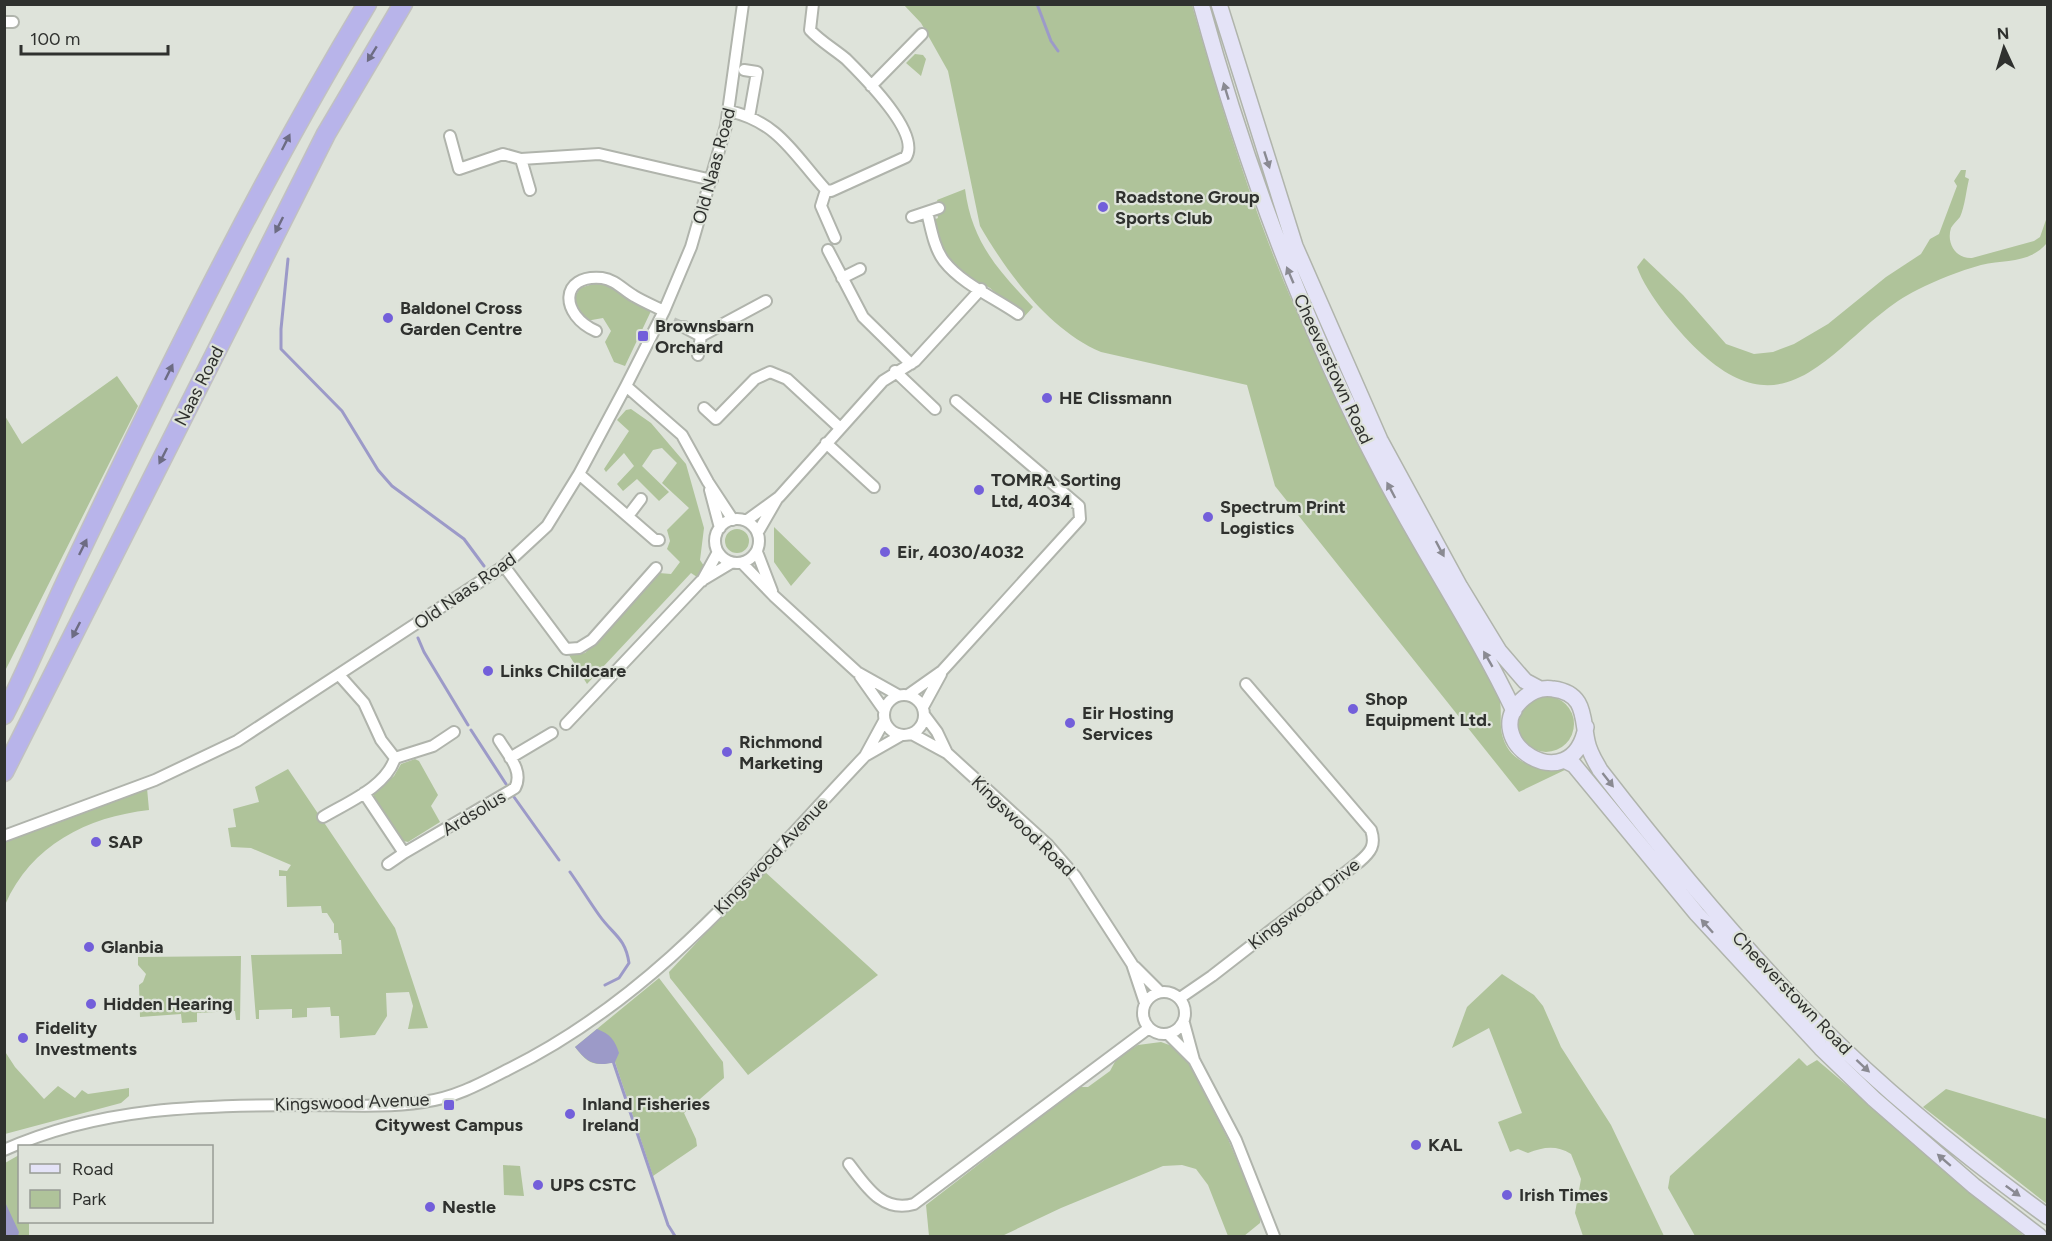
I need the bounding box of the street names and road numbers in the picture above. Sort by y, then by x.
street label: Old Naas Road [688,105,740,227]
street label: Cheeverstown Road [1289,291,1377,447]
street label: Naas Road [170,342,228,430]
street label: Old Naas Road [410,548,520,634]
street label: Kingswood Road [967,771,1079,881]
street label: Ardsolus [438,786,510,840]
street label: Kingswood Avenue [709,793,833,919]
street label: Kingswood Drive [1244,854,1364,954]
street label: Cheeverstown Road [1728,927,1856,1059]
street label: Kingswood Avenue [274,1088,430,1116]

